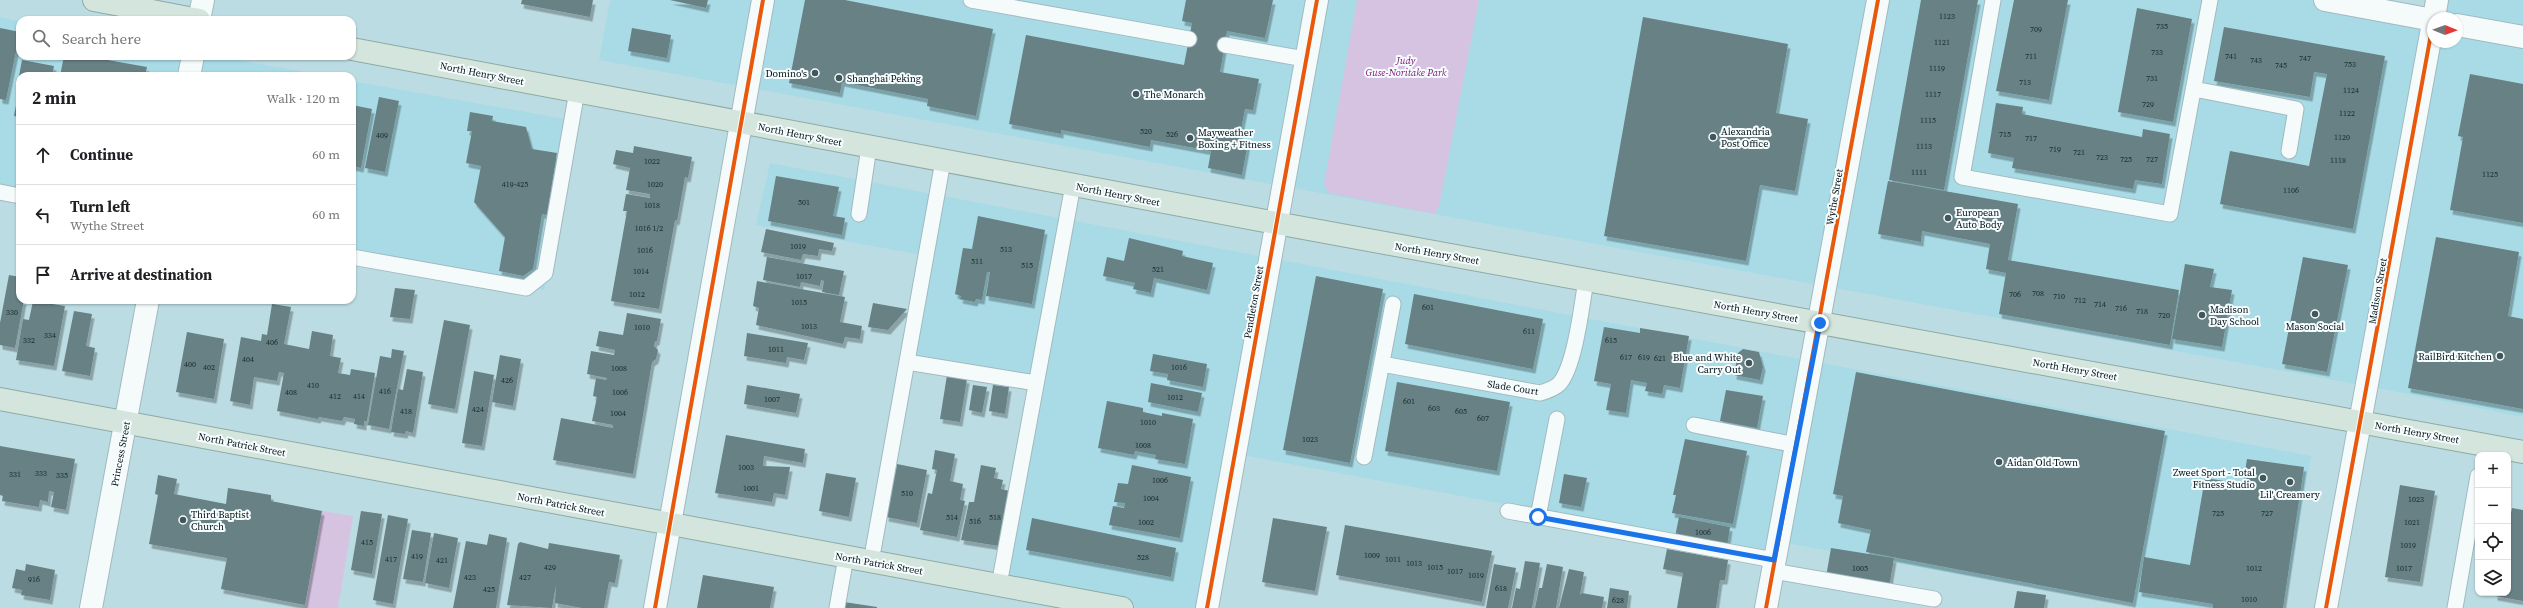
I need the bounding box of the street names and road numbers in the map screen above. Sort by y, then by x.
street label: North Henry Street [439,59,526,88]
street label: North Henry Street [757,120,844,149]
street label: Wythe Street [1823,167,1846,226]
street label: North Henry Street [1075,180,1162,209]
street label: North Henry Street [1394,240,1481,267]
street label: Madison Street [2365,256,2390,325]
street label: Pendleton Street [1241,264,1266,339]
street label: North Henry Street [1713,298,1800,325]
street label: North Henry Street [2032,356,2119,383]
street label: Slade Court [1487,377,1540,398]
street label: North Henry Street [2374,419,2461,446]
street label: Princess Street [108,420,133,488]
street label: North Patrick Street [197,430,287,459]
street label: North Patrick Street [516,490,606,519]
street label: North Patrick Street [834,549,924,578]

